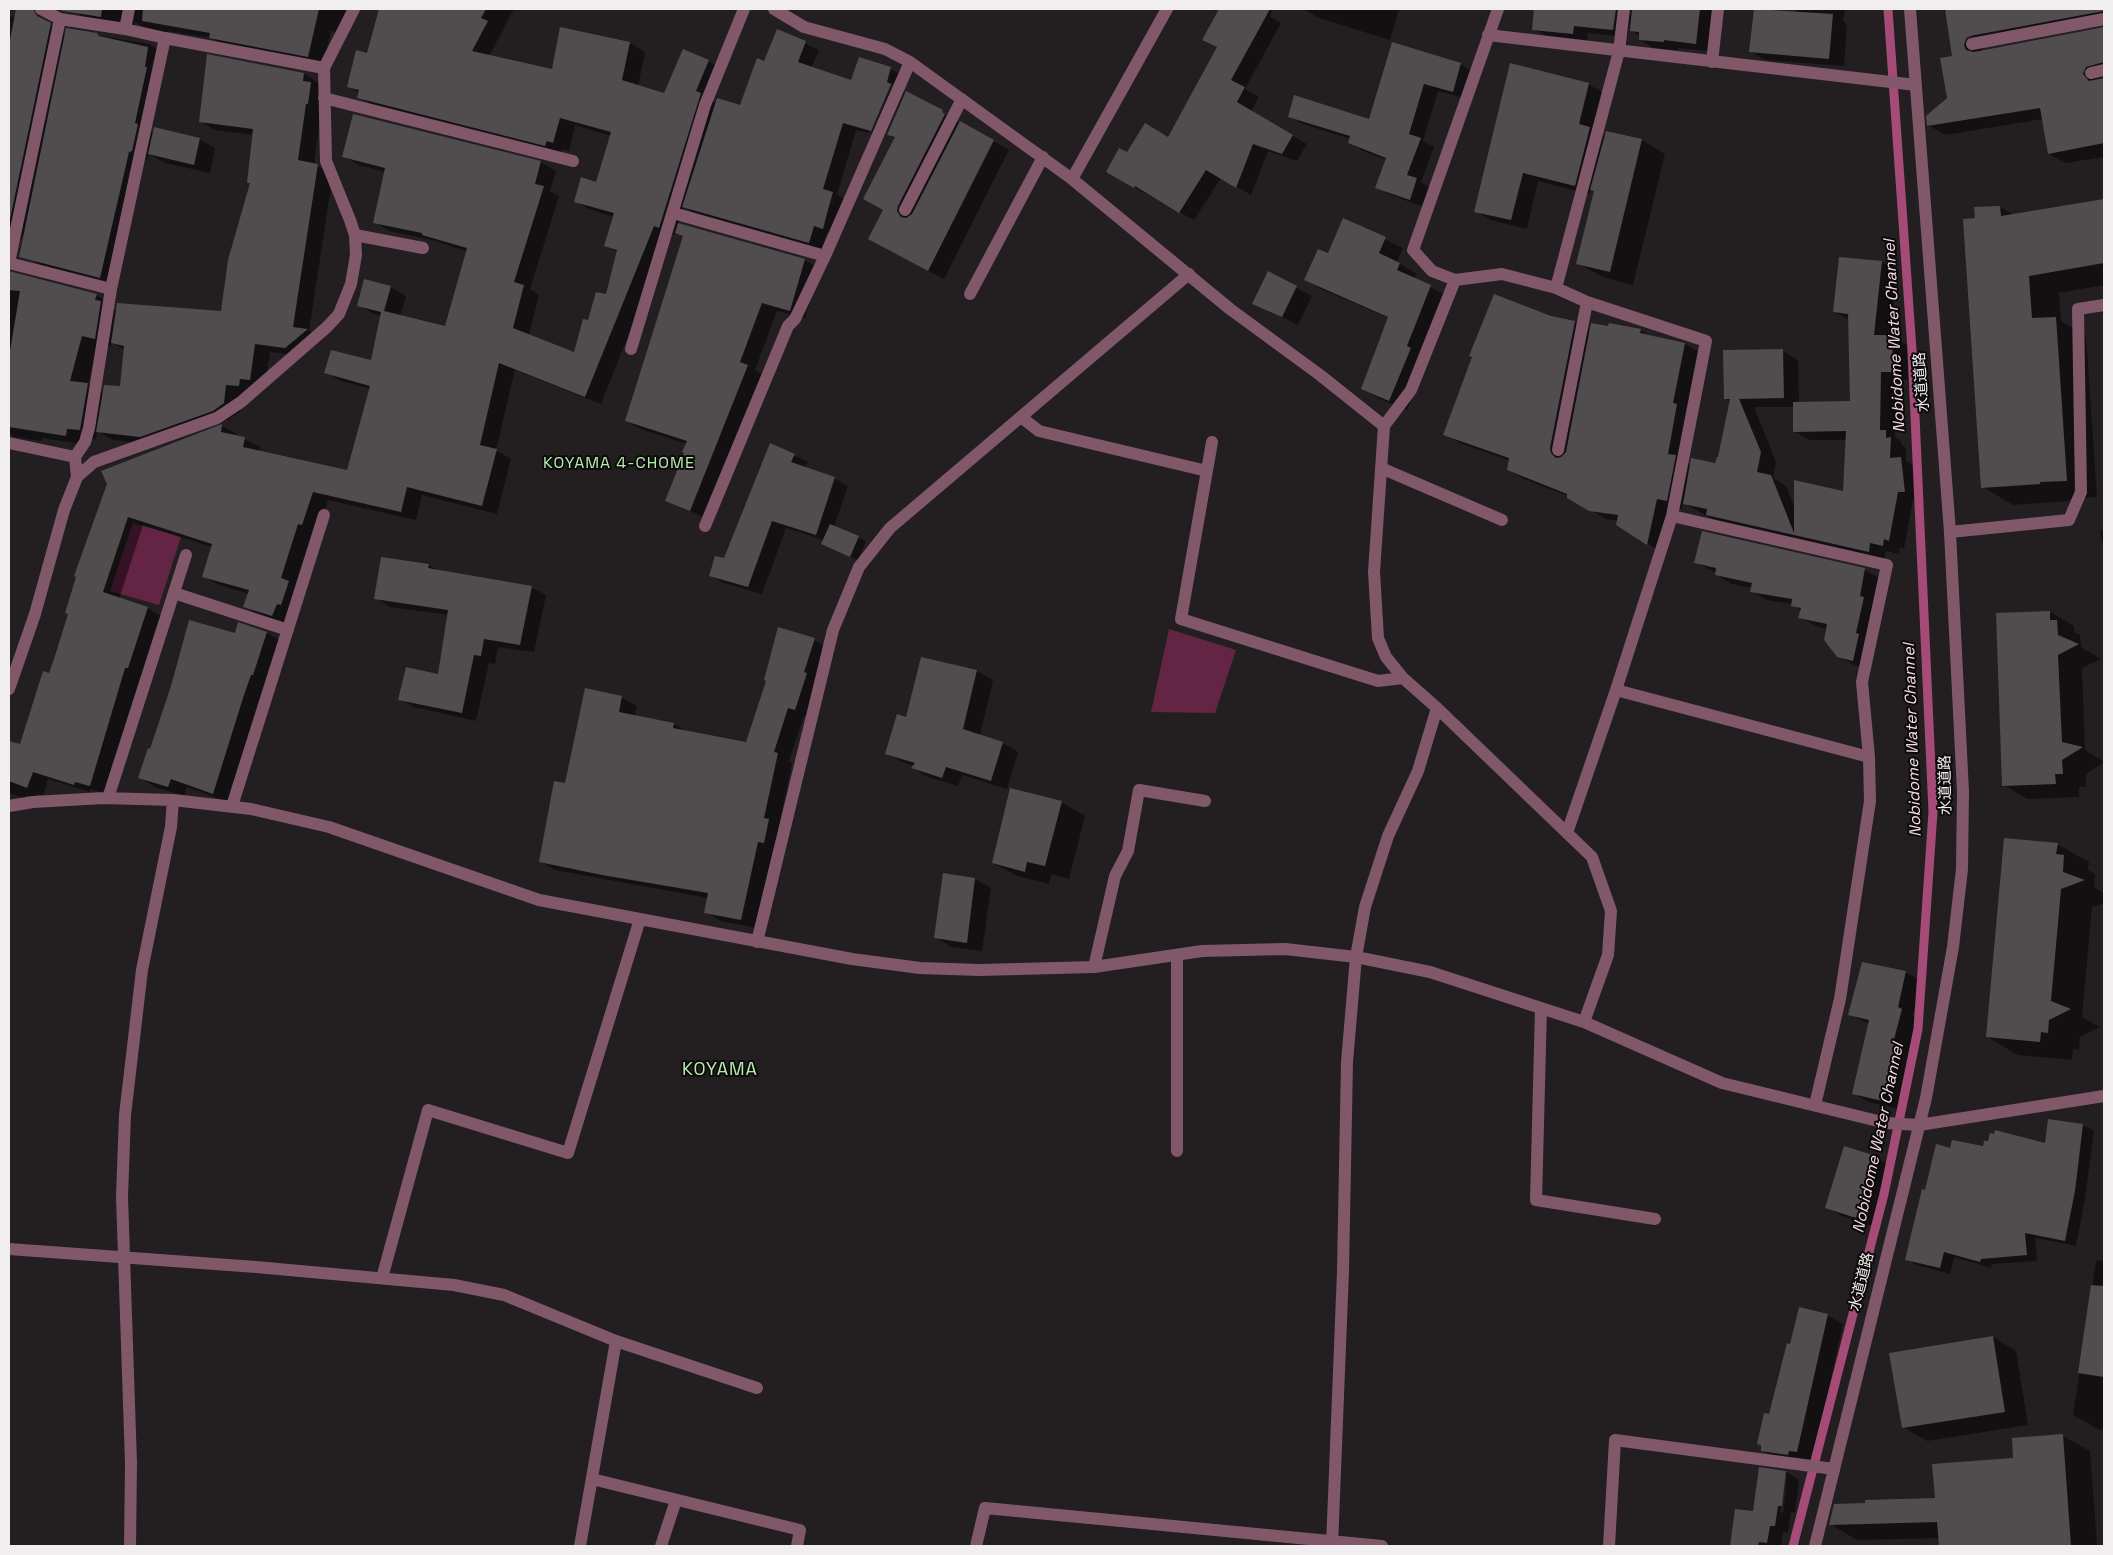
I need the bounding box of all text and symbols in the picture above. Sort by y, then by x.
water label: Nobidome Water Channel [1880,239,1910,433]
street label: 水道道路 [1911,351,1933,413]
district label: KOYAMA 4-CHOME [541,454,697,474]
water label: Nobidome Water Channel [1900,643,1926,837]
street label: 水道道路 [1936,755,1956,815]
water label: Nobidome Water Channel [1849,1041,1909,1235]
district label: KOYAMA [681,1059,759,1081]
street label: 水道道路 [1846,1251,1878,1313]

